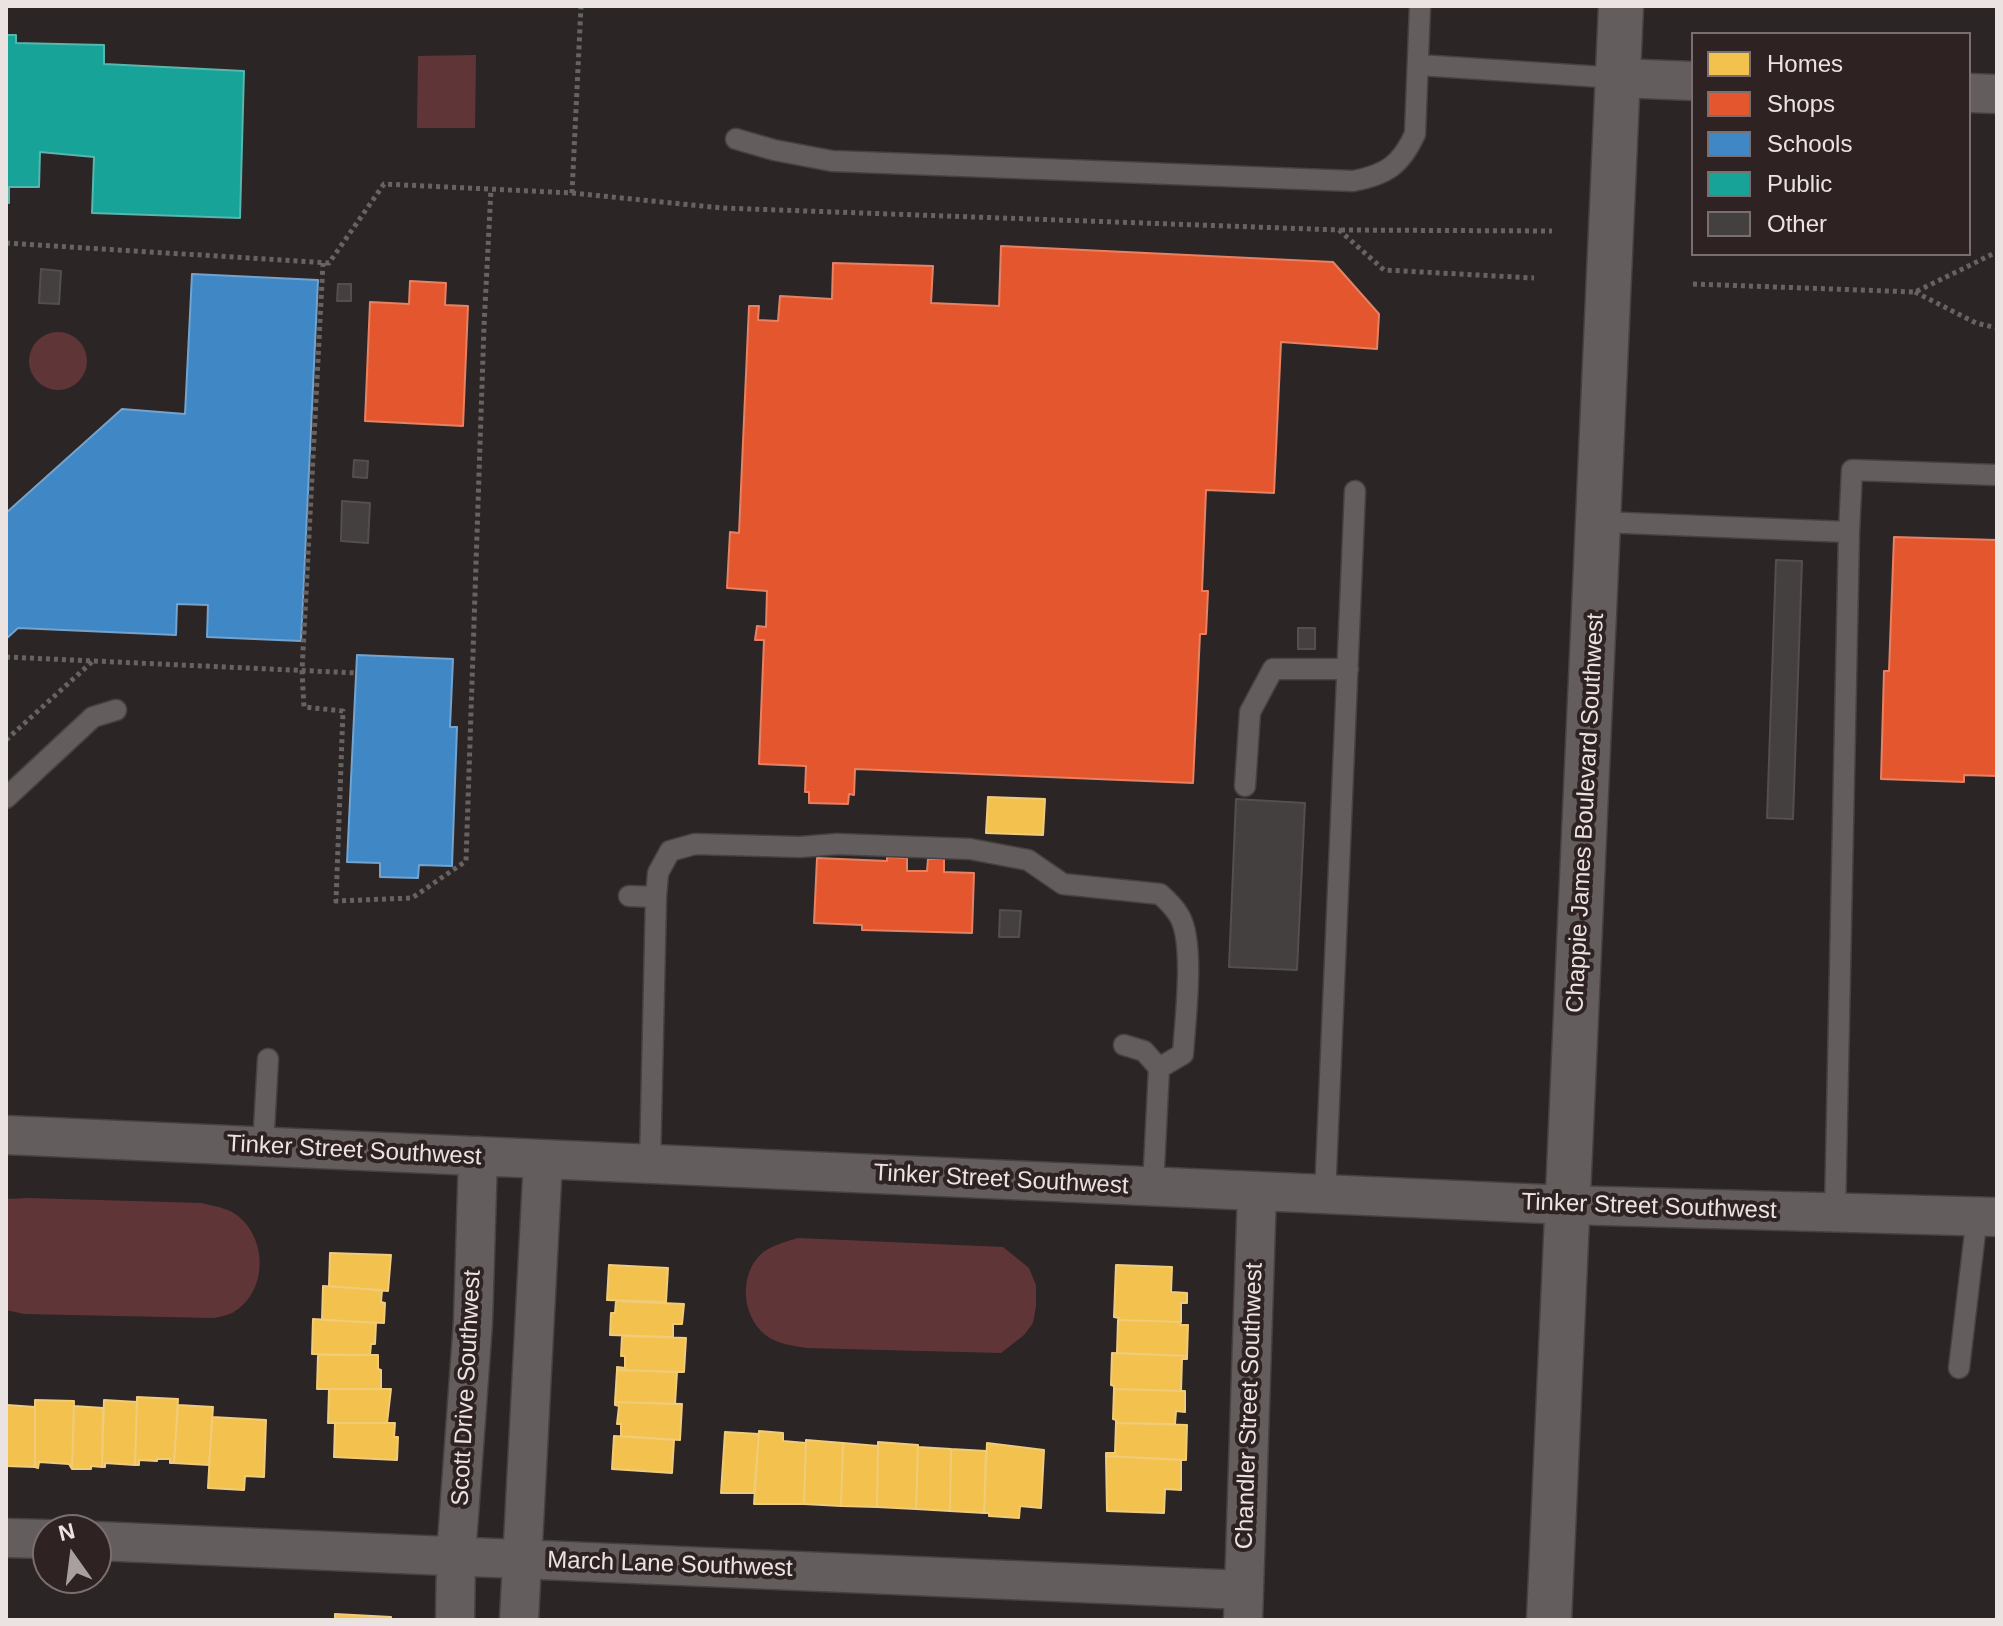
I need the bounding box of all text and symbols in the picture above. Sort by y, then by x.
legend [1691,32,1971,256]
text: Homes [1767,50,1843,77]
text: Shops [1767,90,1835,117]
text: Schools [1767,130,1852,157]
text: Public [1767,170,1832,197]
text: Other [1767,210,1827,237]
street label: Chappie James Boulevard Southwest [1561,612,1611,1014]
street label: Tinker Street Southwest [226,1130,482,1172]
street label: Tinker Street Southwest [873,1159,1129,1201]
street label: Tinker Street Southwest [1521,1188,1777,1226]
street label: Chandler Street Southwest [1231,1262,1269,1550]
street label: Scott Drive Southwest [446,1269,488,1507]
north arrow [32,1514,112,1594]
text: N [56,1518,77,1546]
street label: March Lane Southwest [547,1546,793,1584]

